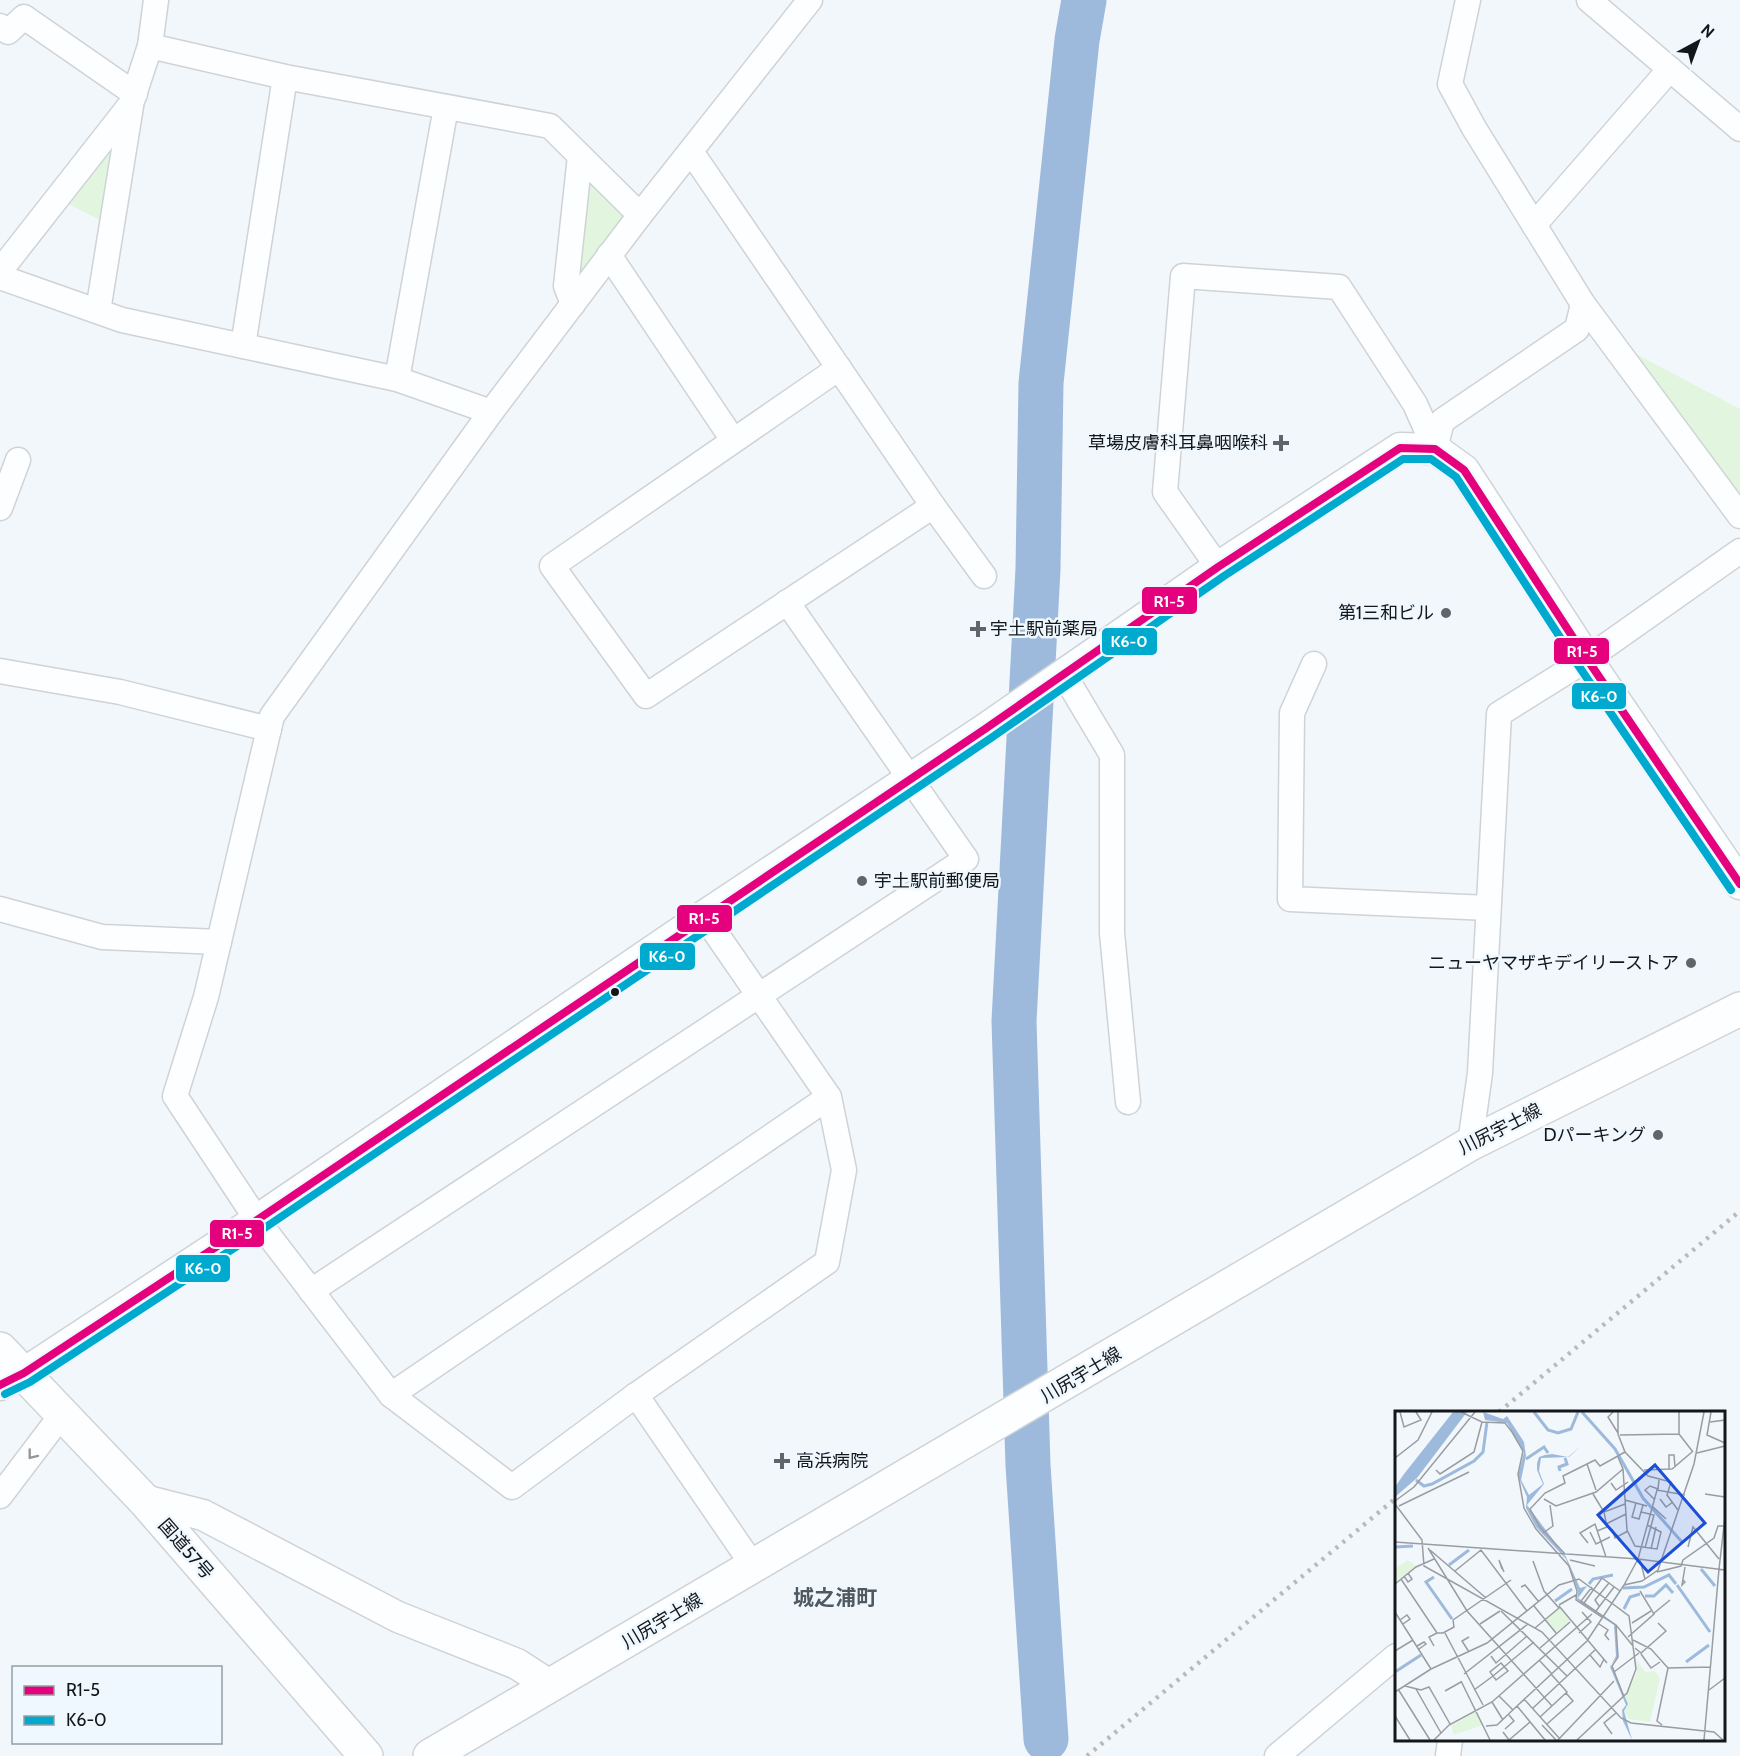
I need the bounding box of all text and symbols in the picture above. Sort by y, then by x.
north arrow [1668,12,1728,72]
text: N [1697,20,1718,42]
place label: 草場皮膚科耳鼻咽喉科 [1088,432,1268,454]
marker: 草場皮膚科耳鼻咽喉科 [1272,434,1290,452]
line badge: R1-5 [1141,586,1198,615]
text: R1-5 [1153,592,1185,611]
place label: 第1三和ビル [1338,602,1434,624]
marker: 第1三和ビル [1439,606,1453,620]
place label: 宇土駅前薬局 [990,618,1098,640]
marker: 宇土駅前薬局 [971,622,985,636]
line badge: K6-0 [1101,627,1158,656]
text: K6-0 [1110,632,1148,651]
line badge: R1-5 [1553,637,1610,665]
text: R1-5 [1566,642,1598,661]
line badge: K6-0 [1571,682,1627,710]
text: K6-0 [1580,687,1618,706]
place label: 宇土駅前郵便局 [874,870,1000,892]
marker: 宇土駅前郵便局 [855,874,869,888]
line badge: R1-5 [676,904,733,933]
text: R1-5 [688,909,720,928]
line badge: K6-0 [639,942,696,971]
text: K6-0 [648,947,686,966]
place label: ニューヤマザキデイリーストア [1428,952,1679,974]
marker: ニューヤマザキデイリーストア [1684,956,1698,970]
unlabelled marker [609,986,621,998]
street label: 川尻宇土線 [1455,1099,1545,1159]
place label: Dパーキング [1543,1124,1646,1146]
marker: Dパーキング [1651,1128,1665,1142]
line badge: R1-5 [209,1219,265,1248]
text: R1-5 [221,1224,253,1243]
line badge: K6-0 [175,1254,231,1283]
text: K6-0 [184,1259,222,1278]
street label: 川尻宇土線 [1037,1342,1125,1408]
inset map [1395,1411,1725,1741]
one-way arrow [29,1449,40,1460]
place label: 高浜病院 [796,1450,868,1472]
marker: 高浜病院 [773,1452,791,1470]
street label: 国道57号 [154,1514,218,1584]
district label: 城之浦町 [793,1585,877,1610]
street label: 川尻宇土線 [618,1588,706,1654]
legend [12,1666,222,1744]
text: R1-5 [66,1679,100,1701]
text: K6-0 [66,1709,107,1731]

